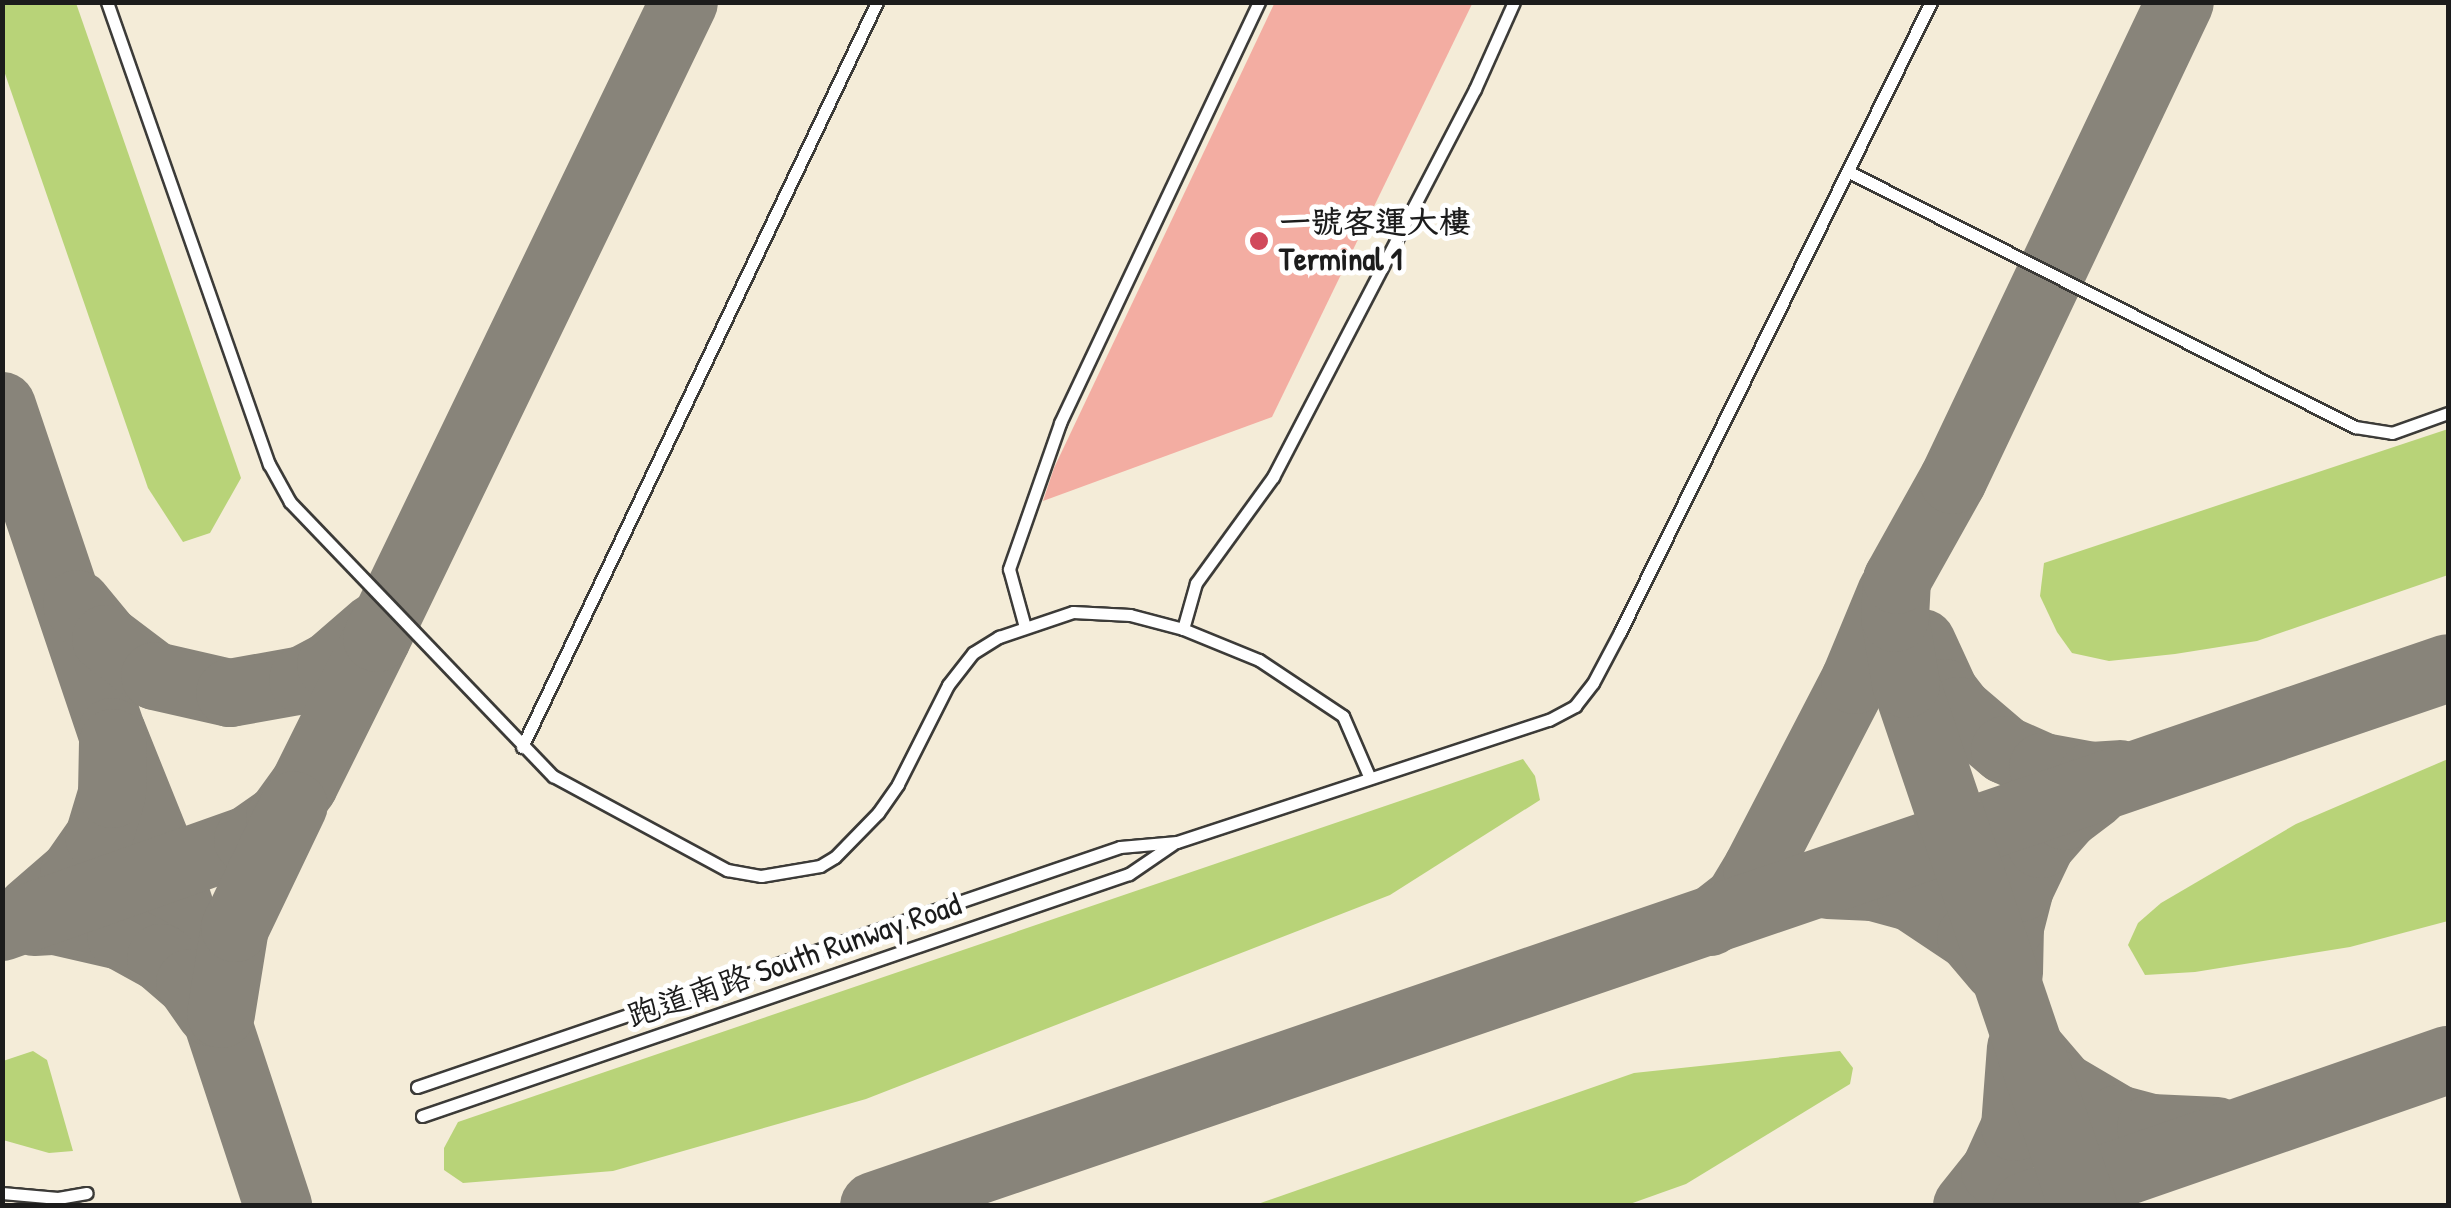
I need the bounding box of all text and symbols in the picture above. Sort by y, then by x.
place label: 一號客運大樓 Terminal 1 [1279,204,1471,279]
marker: 一號客運大樓 Terminal 1 [1248,230,1270,252]
street label: 跑道南路 South Runway Road [622,885,966,1035]

